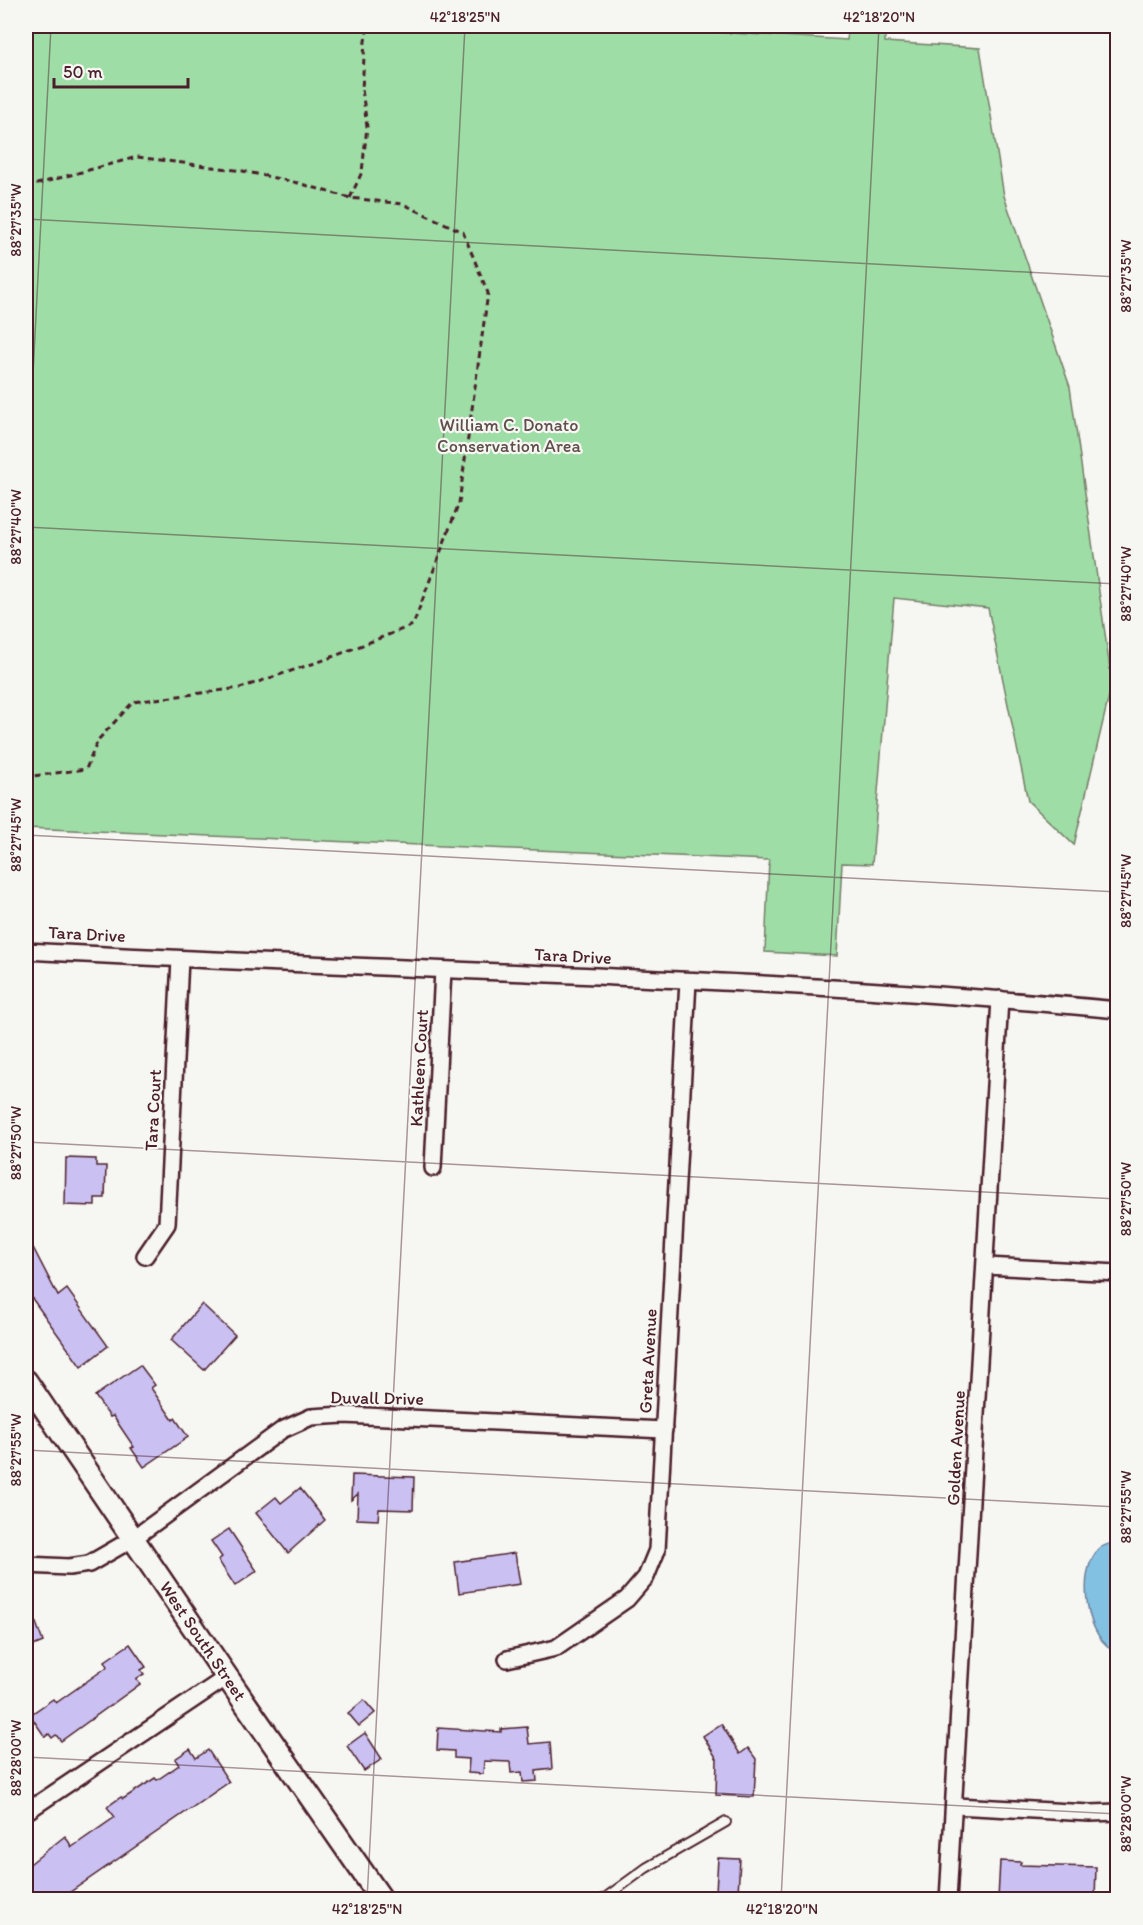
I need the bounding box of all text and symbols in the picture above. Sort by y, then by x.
text: 42°18'25"N [430,8,500,26]
text: 42°18'20"N [843,8,915,26]
scale bar [54,51,188,89]
text: 50 m [63,61,103,83]
text: 88°27'35"W [7,183,25,257]
text: 88°27'35"W [1117,239,1135,313]
park label: William C. Donato Conservation Area [437,414,582,457]
text: 88°27'40"W [7,489,25,565]
text: 88°27'40"W [1117,546,1135,622]
text: 88°27'45"W [7,798,25,872]
text: 88°27'45"W [1117,854,1135,928]
street label: Tara Drive [48,921,126,947]
street label: Tara Drive [534,943,612,969]
street label: Kathleen Court [405,1009,433,1127]
street label: Tara Court [140,1068,166,1152]
text: 88°27'50"W [7,1106,25,1180]
text: 88°27'50"W [1117,1162,1135,1236]
street label: Greta Avenue [634,1308,662,1414]
street label: Duvall Drive [330,1386,424,1410]
street label: Golden Avenue [942,1390,970,1506]
text: 88°27'55"W [7,1413,25,1487]
text: 88°27'55"W [1117,1470,1135,1544]
street label: West South Street [155,1577,251,1705]
text: 88°28'00"W [7,1720,25,1796]
text: 88°28'00"W [1117,1776,1135,1852]
text: 42°18'25"N [332,1900,402,1918]
text: 42°18'20"N [746,1900,818,1918]

